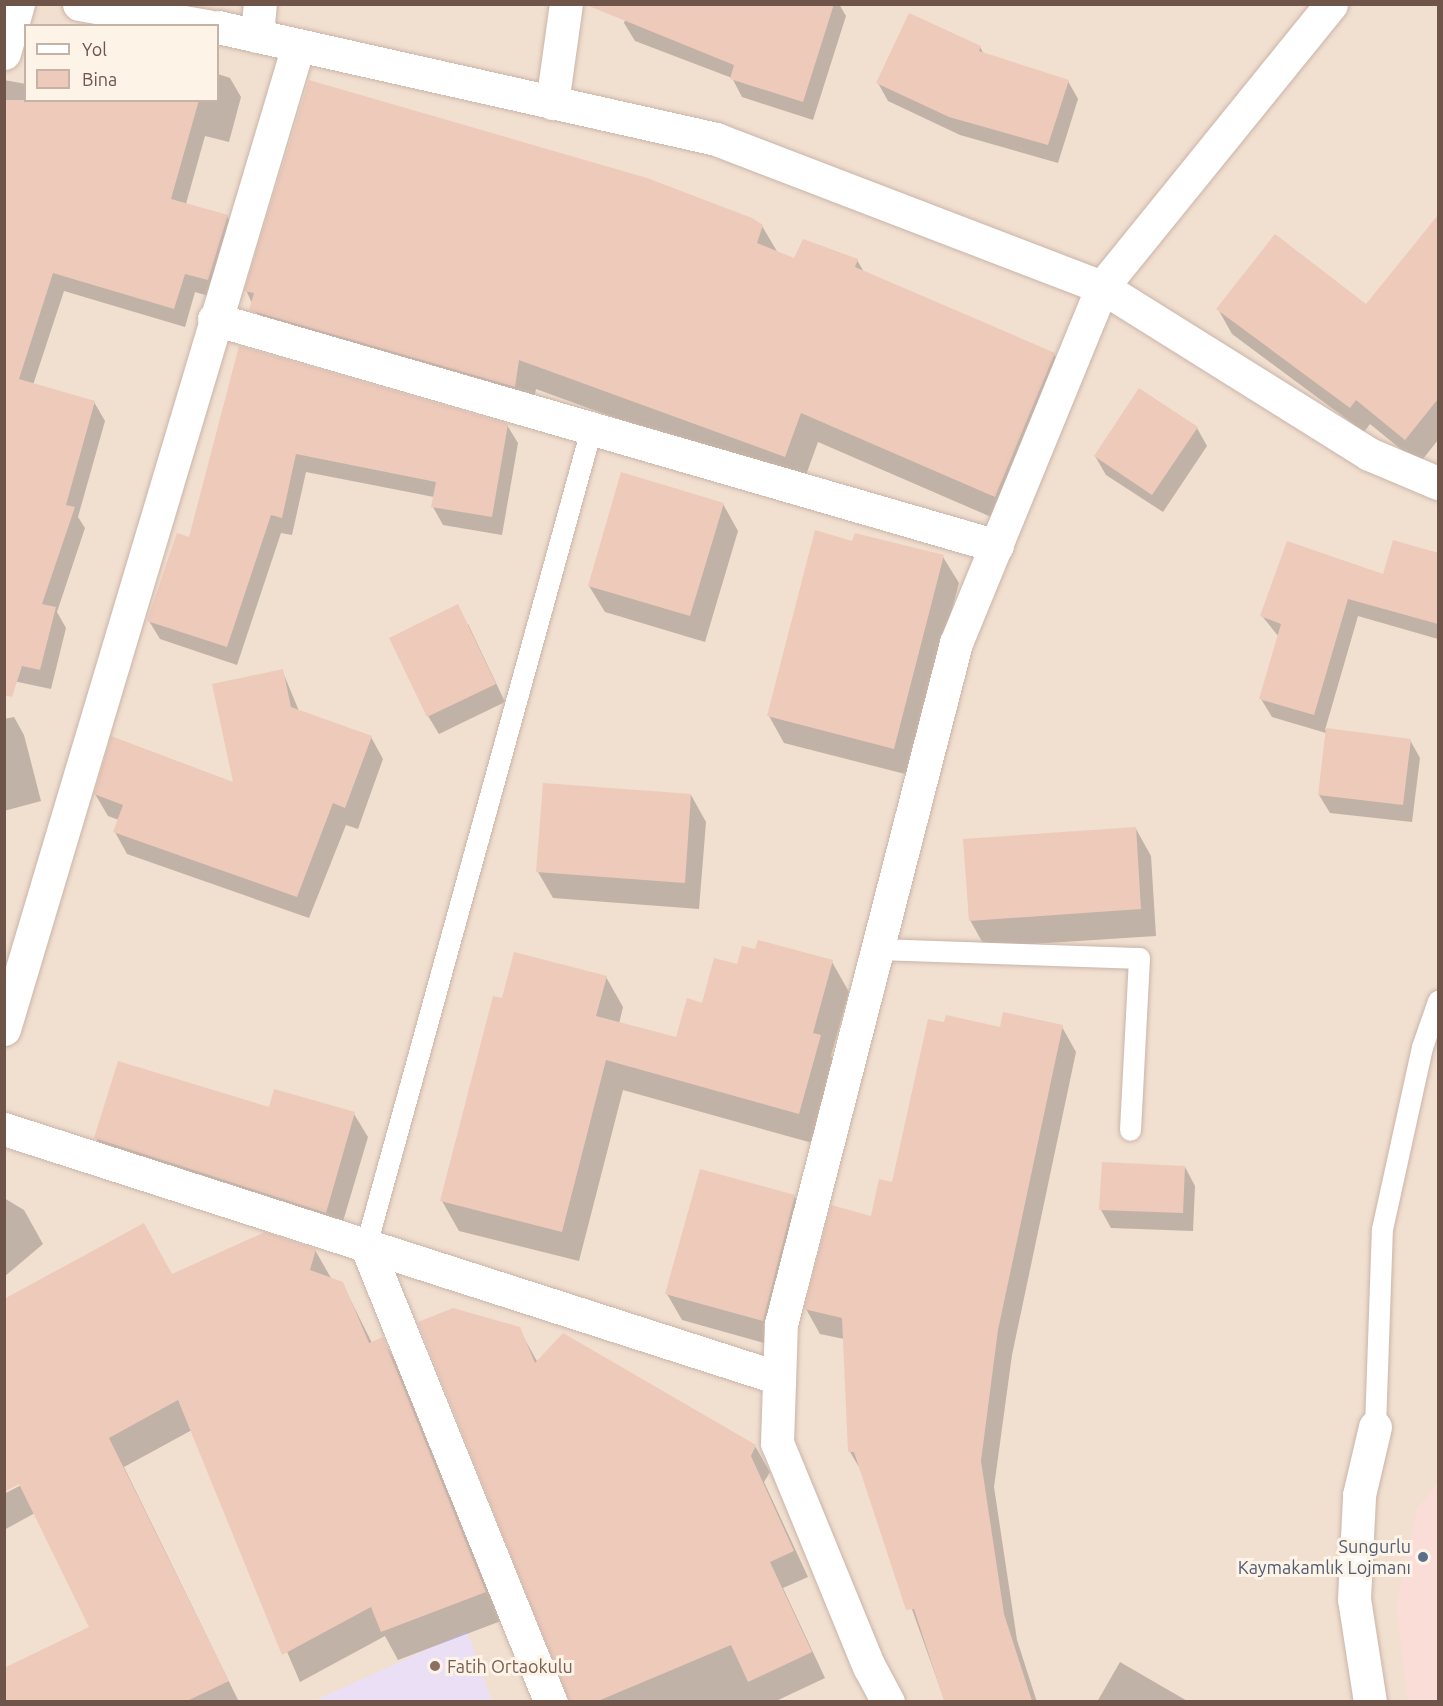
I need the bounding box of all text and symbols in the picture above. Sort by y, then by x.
legend [24,24,219,102]
text: Yol [82,39,107,59]
text: Bina [82,69,117,89]
place label: Sungurlu Kaymakamlık Lojmanı [1238,1536,1411,1578]
marker: Sungurlu Kaymakamlık Lojmanı [1416,1550,1430,1564]
place label: Fatih Ortaokulu [447,1655,573,1677]
marker: Fatih Ortaokulu [428,1659,442,1673]

